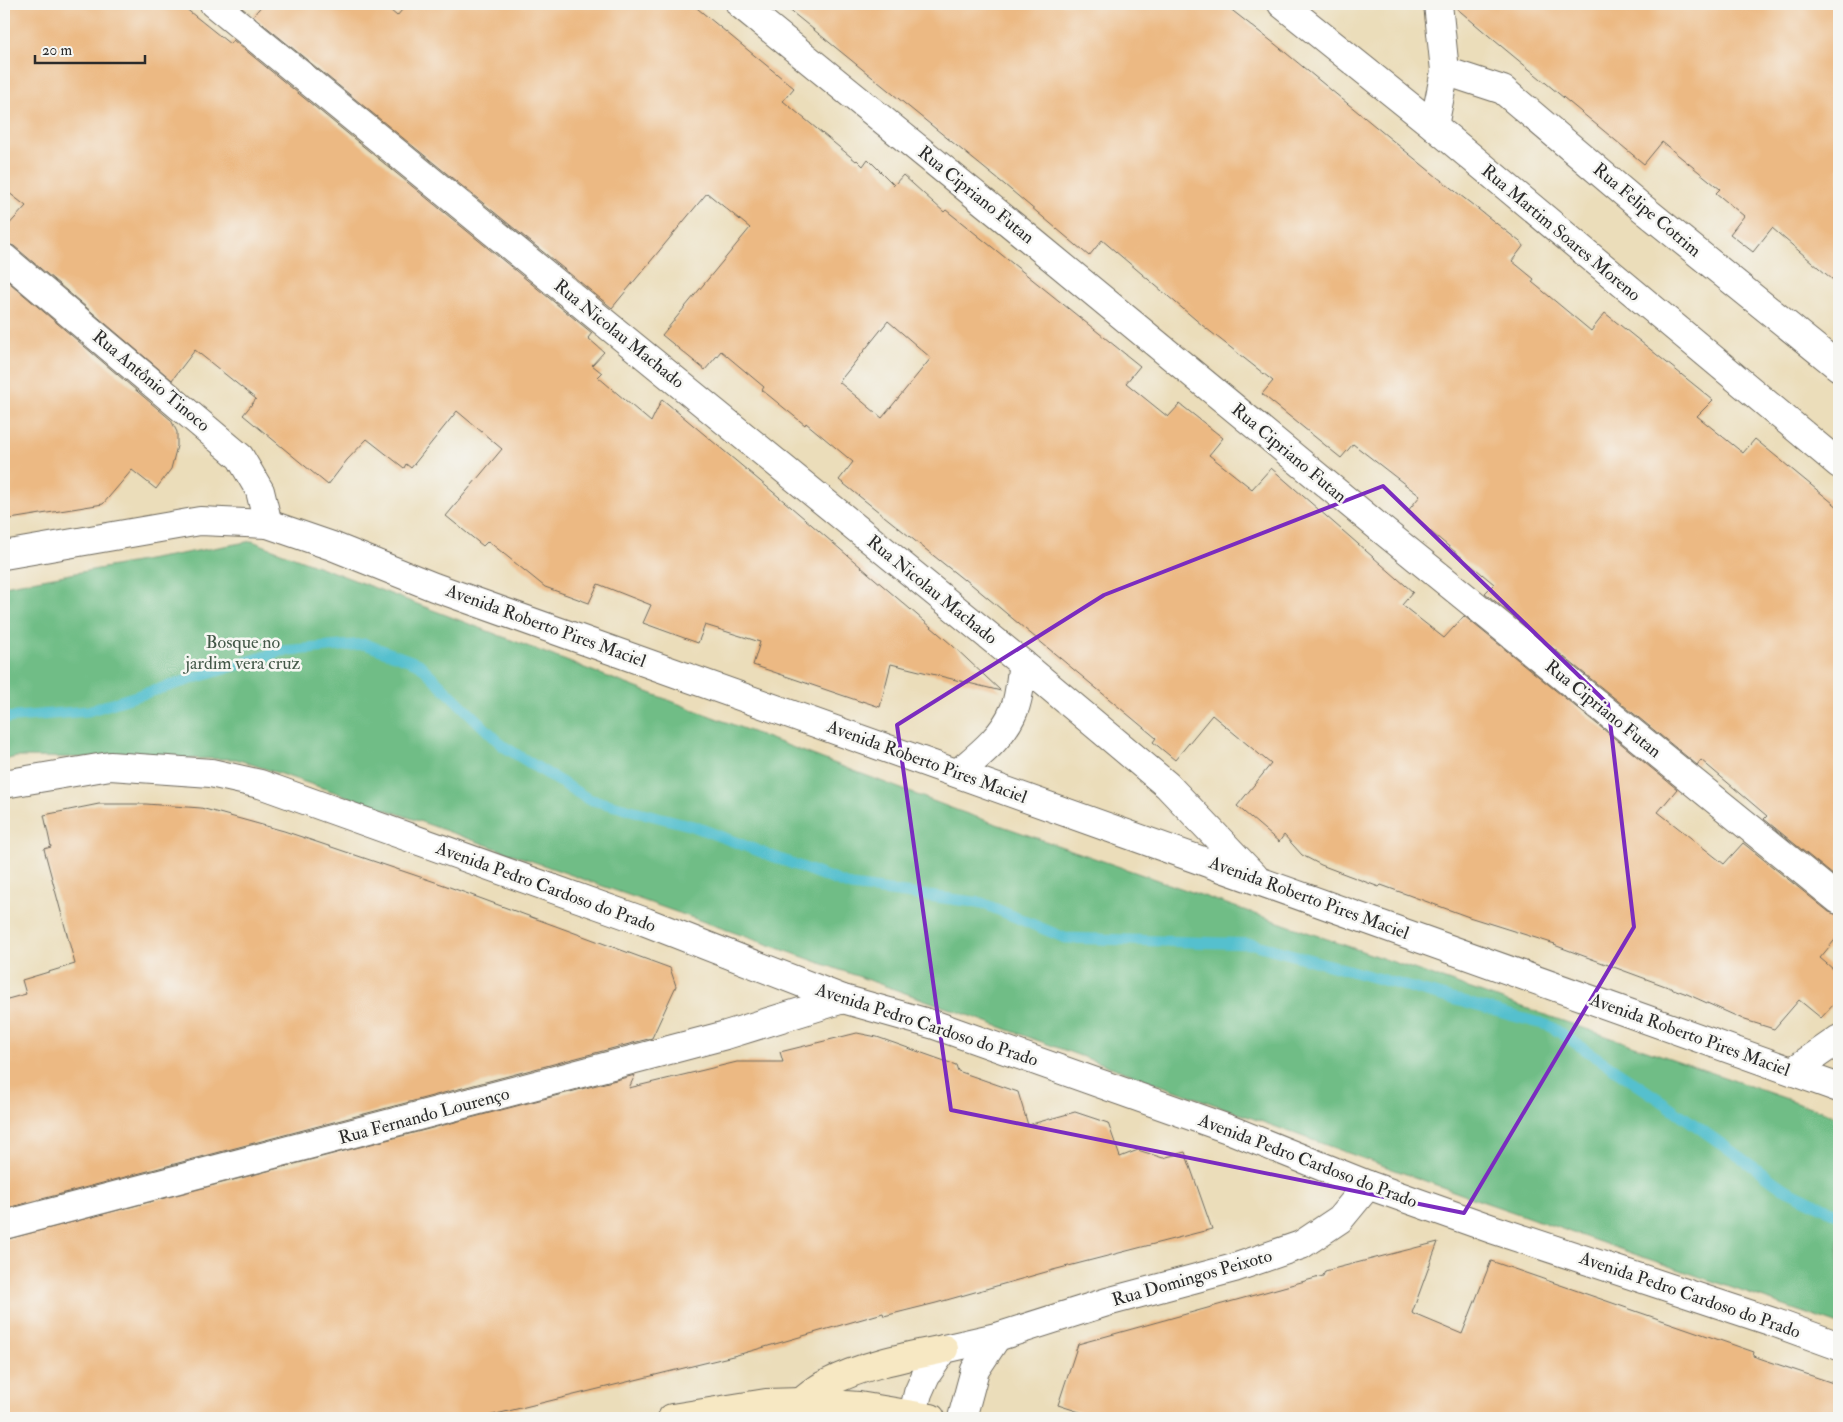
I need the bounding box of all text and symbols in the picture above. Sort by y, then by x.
scale bar [35,32,145,64]
text: 20 m [42,41,72,60]
street label: Rua Cipriano Futan [913,141,1039,249]
street label: Rua Felipe Cotrim [1588,158,1706,262]
street label: Rua Martim Soares Moreno [1477,160,1646,307]
street label: Rua Nicolau Machado [549,274,689,394]
street label: Rua Antônio Tinoco [88,325,215,437]
street label: Rua Cipriano Futan [1227,398,1351,508]
street label: Rua Nicolau Machado [862,530,1002,650]
street label: Avenida Roberto Pires Maciel [442,579,649,673]
park label: Bosque no jardim vera cruz [183,631,301,675]
street label: Rua Cipriano Futan [1540,655,1666,763]
street label: Avenida Roberto Pires Maciel [823,715,1030,809]
street label: Avenida Pedro Cardoso do Prado [432,836,659,938]
street label: Avenida Roberto Pires Maciel [1205,851,1412,945]
street label: Avenida Pedro Cardoso do Prado [812,978,1041,1072]
street label: Avenida Roberto Pires Maciel [1586,988,1793,1082]
street label: Rua Fernando Lourenço [336,1082,512,1150]
street label: Avenida Pedro Cardoso do Prado [1195,1108,1421,1213]
street label: Rua Domingos Peixoto [1109,1244,1275,1312]
street label: Avenida Pedro Cardoso do Prado [1576,1246,1804,1344]

